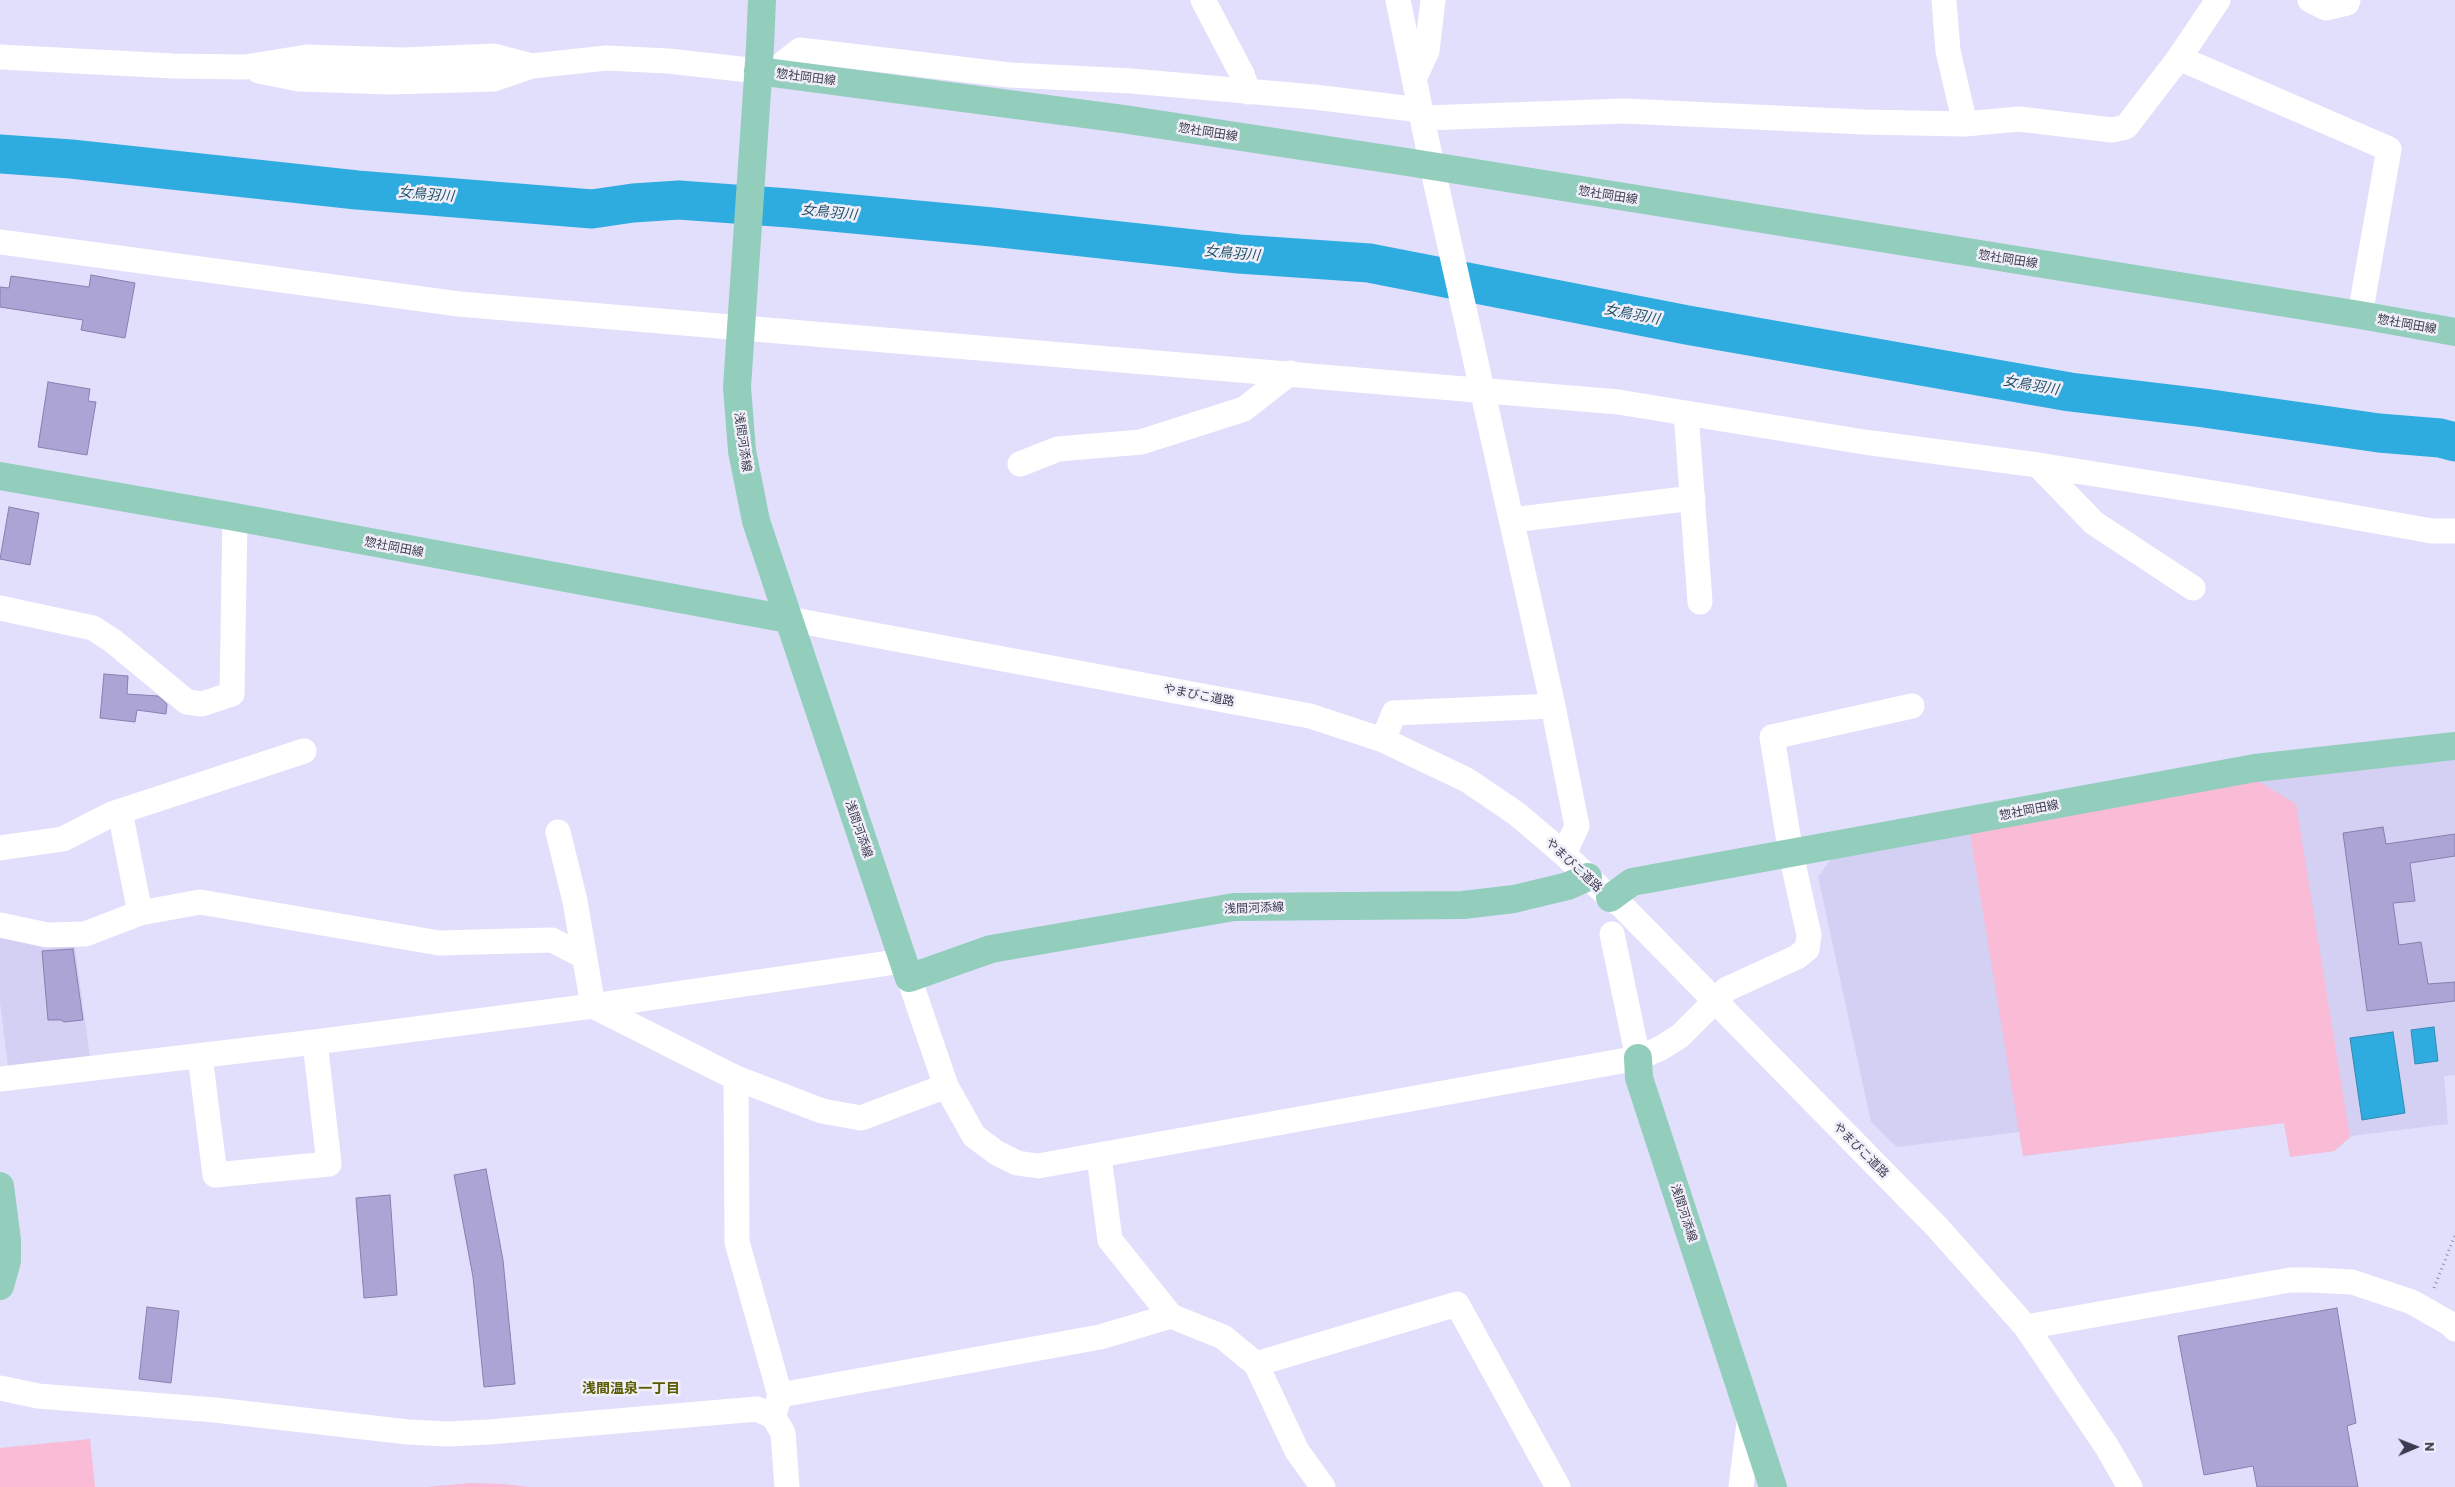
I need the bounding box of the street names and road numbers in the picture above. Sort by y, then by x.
street label: 惣社岡田線 [775,66,837,88]
street label: 惣社岡田線 [1177,120,1239,144]
street label: 惣社岡田線 [1577,183,1639,207]
street label: 惣社岡田線 [1977,247,2039,271]
street label: 惣社岡田線 [2376,312,2438,336]
street label: 浅間河添線 [732,411,754,473]
street label: 惣社岡田線 [363,534,425,560]
street label: やまびこ道路 [1162,681,1236,709]
street label: 惣社岡田線 [1998,797,2060,823]
street label: 浅間河添線 [842,798,876,860]
street label: やまびこ道路 [1543,835,1605,895]
street label: 浅間河添線 [1224,900,1284,916]
street label: やまびこ道路 [1830,1119,1892,1181]
street label: 浅間河添線 [1668,1182,1700,1244]

